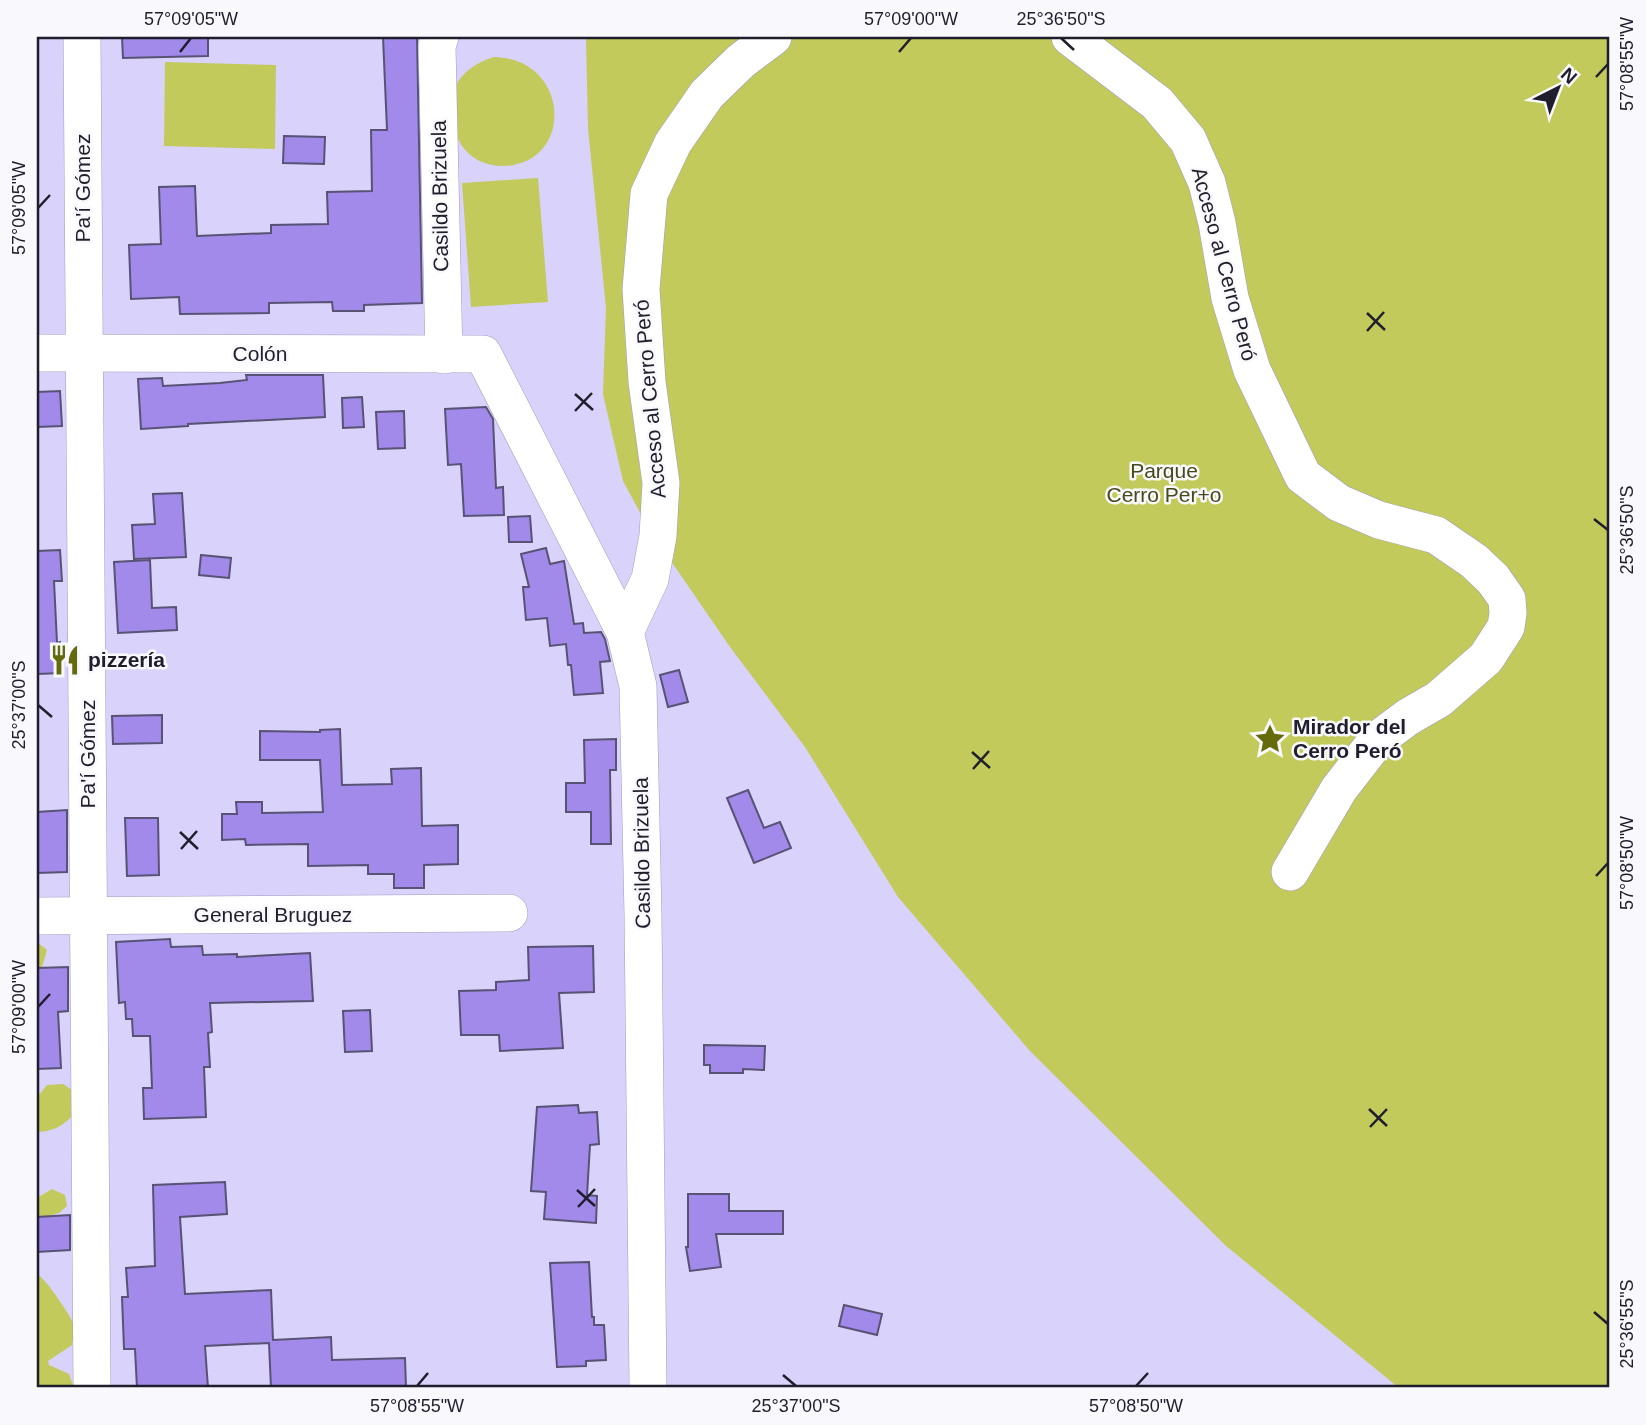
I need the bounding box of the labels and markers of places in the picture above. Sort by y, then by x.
restaurant icon: pizzería [48,643,82,677]
place label: pizzería [88,648,165,671]
place label: Mirador del Cerro Peró [1293,715,1406,762]
place icon: Mirador del Cerro Peró [1253,722,1287,756]

